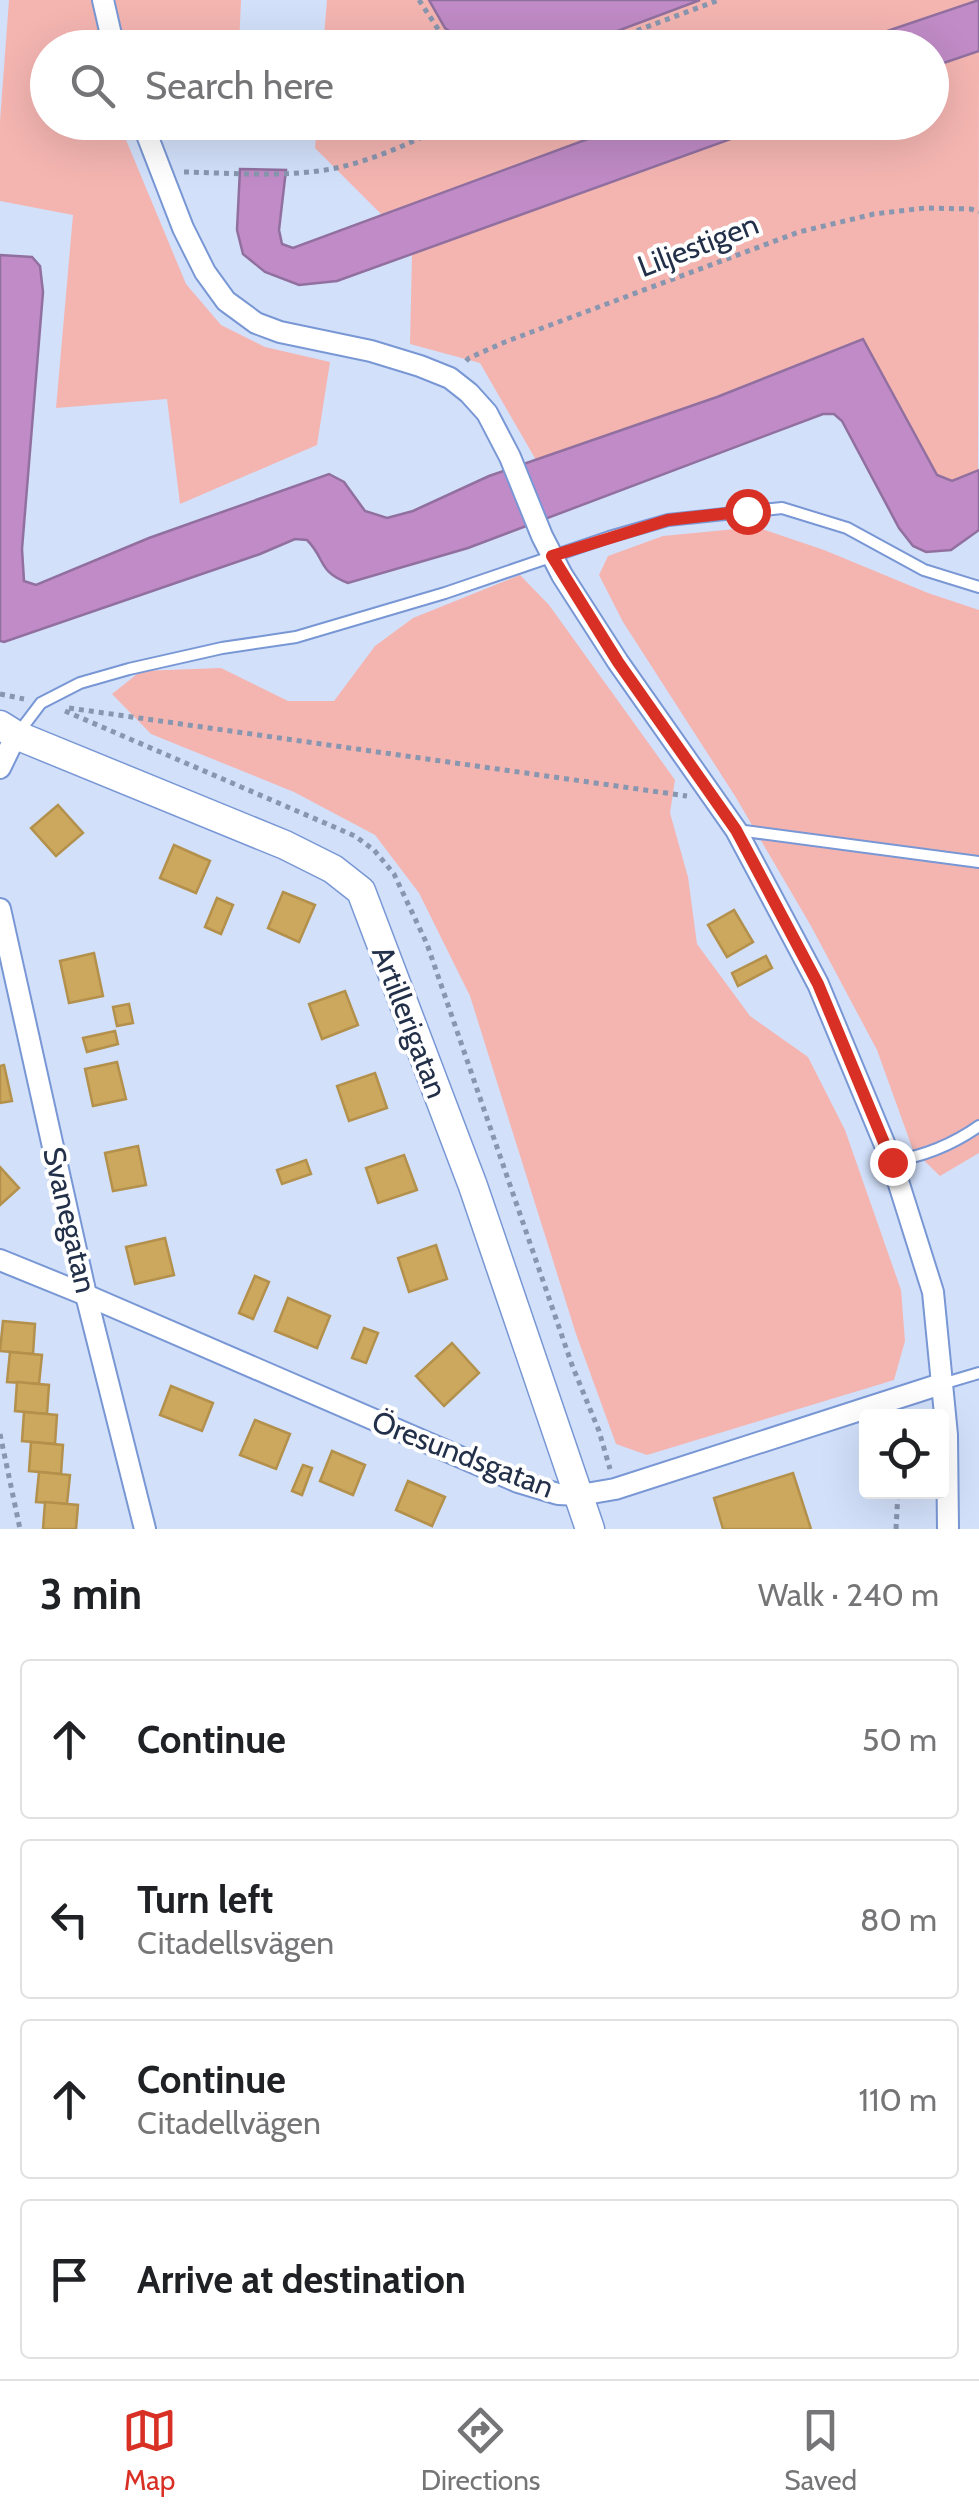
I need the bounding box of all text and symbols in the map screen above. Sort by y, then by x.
search box [30,30,949,140]
icon: search [65,58,120,113]
text: Search here [145,62,334,109]
street label: Liljestigen [632,205,764,285]
route start [725,489,771,535]
street label: Artillerigatan [364,941,456,1103]
route end [870,1140,916,1186]
street label: Svanegatan [35,1143,105,1297]
street label: Öresundsgatan [367,1402,559,1506]
map controls [859,1409,949,1499]
button: locate [859,1409,949,1499]
text: 3 min [40,1568,142,1620]
text: Walk · 240 m [758,1575,939,1614]
icon: ahead [42,1712,97,1767]
text: Continue [137,1716,286,1763]
text: 50 m [862,1720,937,1759]
text: Turn left [137,1876,273,1923]
icon: left [42,1892,97,1947]
text: 80 m [860,1900,937,1939]
text: Citadellsvägen [137,1923,334,1962]
text: Continue [137,2056,286,2103]
icon: ahead [42,2072,97,2127]
text: 110 m [859,2080,937,2119]
text: Citadellvägen [137,2103,321,2142]
icon: arrive [42,2252,97,2307]
text: Arrive at destination [137,2256,466,2303]
tab: Map [122,2403,177,2497]
tab: Directions [421,2403,540,2497]
tab: Saved [784,2403,857,2497]

